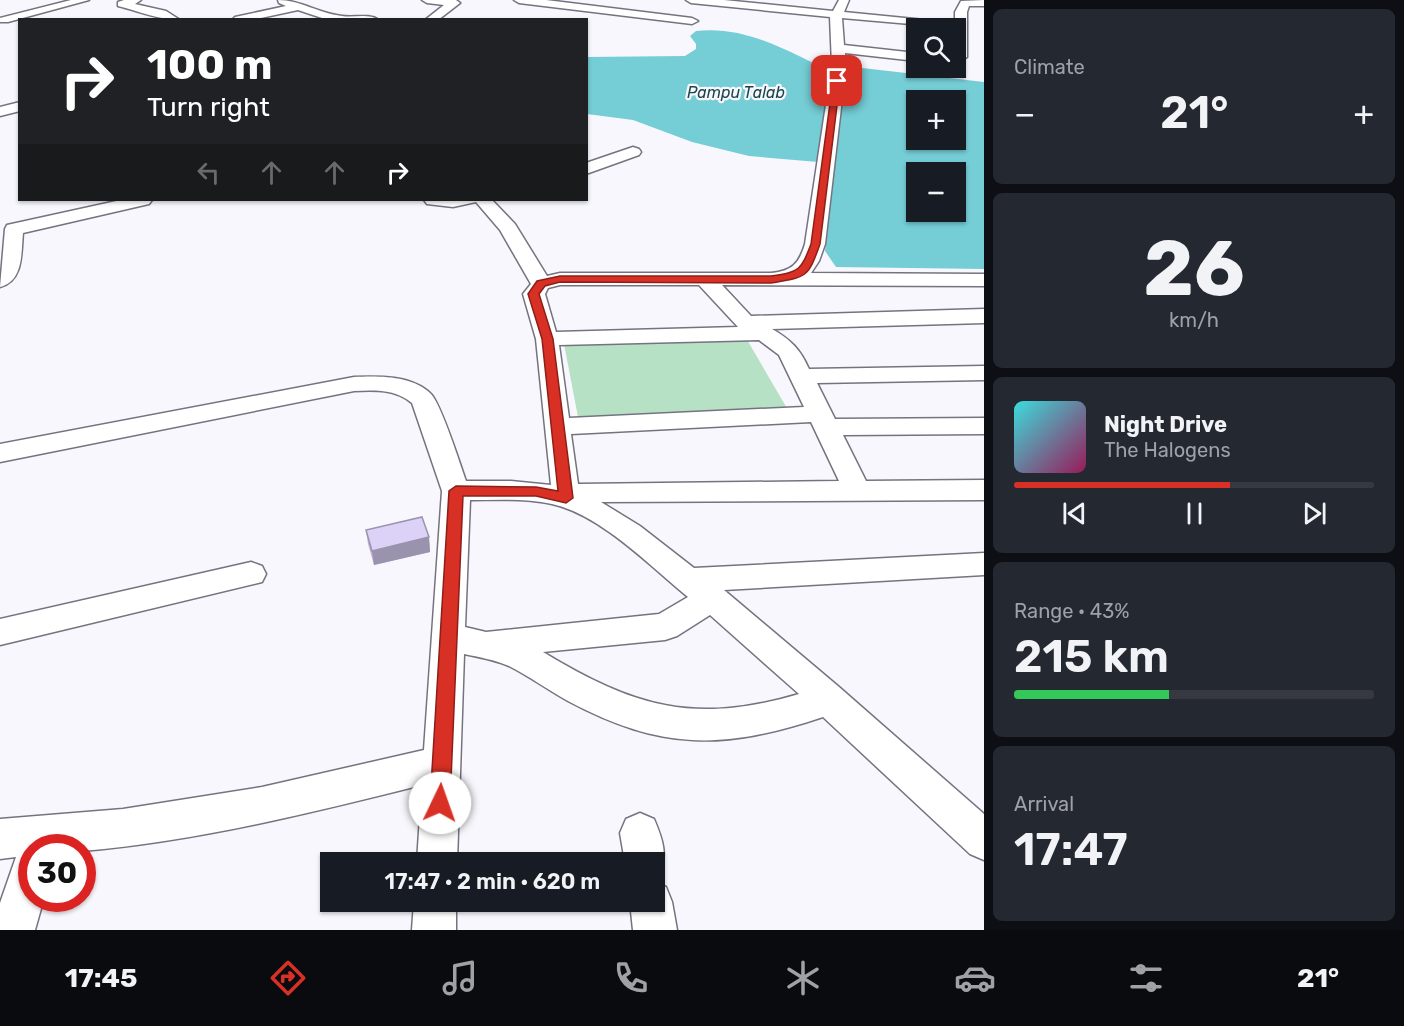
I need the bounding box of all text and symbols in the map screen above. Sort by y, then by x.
map controls [906,18,966,222]
button: search [906,18,966,78]
text: 100 m [147,40,272,90]
icon: right [48,42,126,120]
pin [811,55,862,106]
text: Climate [1014,55,1085,79]
icon: arrive [820,64,853,97]
water label: Pampu Talab [687,83,785,102]
text: 21° [1160,86,1229,139]
button: + [906,90,966,150]
text: Turn right [147,91,270,123]
text: − [1014,94,1035,133]
text: + [1353,94,1374,133]
icon: left [192,156,225,189]
icon: ahead [255,156,288,189]
icon: ahead [318,156,351,189]
icon: right [381,156,414,189]
button: − [906,162,966,222]
text: 26 [1143,222,1245,315]
text: km/h [1169,308,1219,332]
text: Night Drive [1104,411,1227,438]
text: The Halogens [1104,438,1231,462]
icon: previous [1058,497,1091,530]
icon: pause [1178,497,1211,530]
icon: next [1298,497,1331,530]
text: Range · 43% [1014,599,1129,623]
text: 215 km [1014,630,1169,683]
position arrow [408,771,472,835]
text: Arrival [1014,792,1074,816]
text: 17:47 [1014,823,1128,876]
speed limit sign: 30 [18,834,96,912]
text: 17:47 · 2 min · 620 m [385,868,600,895]
icon: directions [267,957,309,999]
icon: music [439,957,481,999]
icon: phone [610,957,652,999]
icon: climate [782,957,824,999]
icon: car [954,957,996,999]
icon: filters [1125,957,1167,999]
text: 17:45 [65,962,138,994]
text: 21° [1297,962,1339,994]

